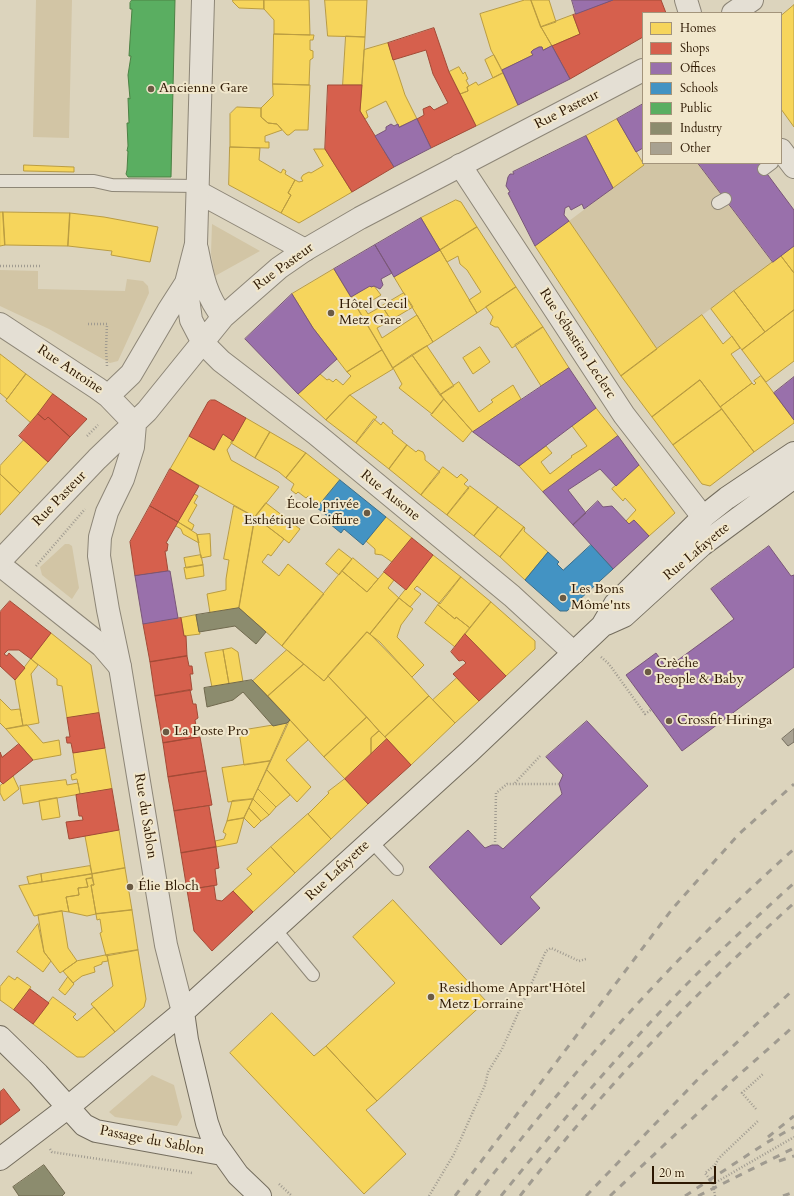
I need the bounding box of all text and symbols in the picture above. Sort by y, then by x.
legend [642,12,782,164]
text: Homes [680,20,716,36]
text: Shops [680,40,709,56]
text: Offices [680,60,716,76]
text: Schools [680,80,718,96]
place label: Ancienne Gare [159,81,248,97]
marker: Ancienne Gare [146,84,156,94]
street label: Rue Pasteur [532,87,602,133]
text: Public [680,100,712,116]
text: Industry [680,120,722,136]
text: Other [680,140,711,156]
street label: Rue Pasteur [251,240,317,294]
street label: Rue Sébastien Leclerc [535,286,619,402]
place label: Hôtel Cecil Metz Gare [339,297,407,330]
marker: Hôtel Cecil Metz Gare [326,308,336,318]
street label: Rue Antoine [34,342,106,398]
street label: Rue Ausone [357,467,423,525]
street label: Rue Pasteur [30,468,90,530]
place label: École privée Esthétique Coiffure [244,497,359,530]
marker: École privée Esthétique Coiffure [362,508,372,518]
street label: Rue Lafayette [660,519,734,585]
place label: Les Bons Môme'nts [571,582,630,614]
marker: Les Bons Môme'nts [558,593,568,603]
place label: Crèche People & Baby [656,656,744,688]
marker: Crèche People & Baby [643,667,653,677]
place label: Crossfit Hiringa [677,713,772,729]
marker: Crossfit Hiringa [664,716,674,726]
place label: La Poste Pro [174,724,248,740]
marker: La Poste Pro [161,727,171,737]
street label: Rue du Sablon [130,772,160,860]
street label: Rue Lafayette [303,837,373,905]
place label: Élie Bloch [138,879,199,895]
marker: Élie Bloch [125,882,135,892]
place label: Residhome Appart'Hôtel Metz Lorraine [439,981,586,1014]
marker: Residhome Appart'Hôtel Metz Lorraine [426,992,436,1002]
street label: Passage du Sablon [98,1123,206,1159]
scale bar [654,1158,718,1184]
text: 20 m [659,1165,685,1181]

